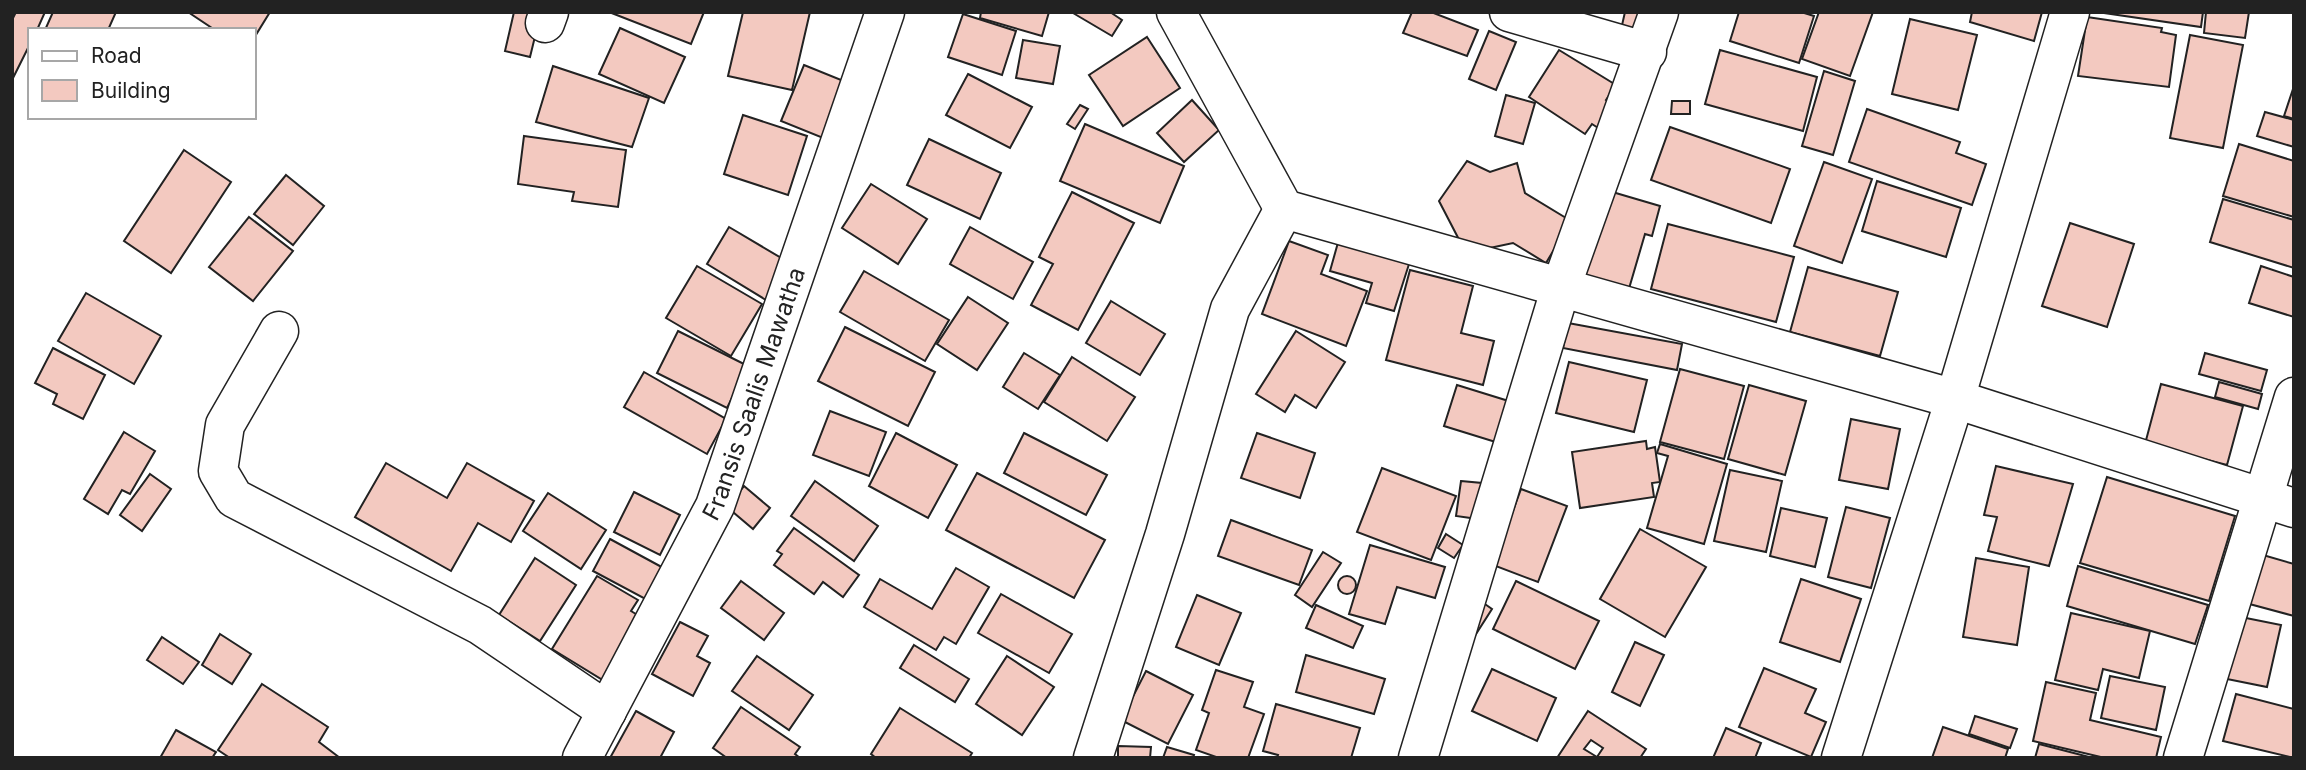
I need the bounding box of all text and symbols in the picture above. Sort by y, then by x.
legend [28,28,256,119]
text: Road [91,43,142,68]
text: Building [91,78,171,103]
street label: Fransis Saalis Mawatha [696,263,811,525]

